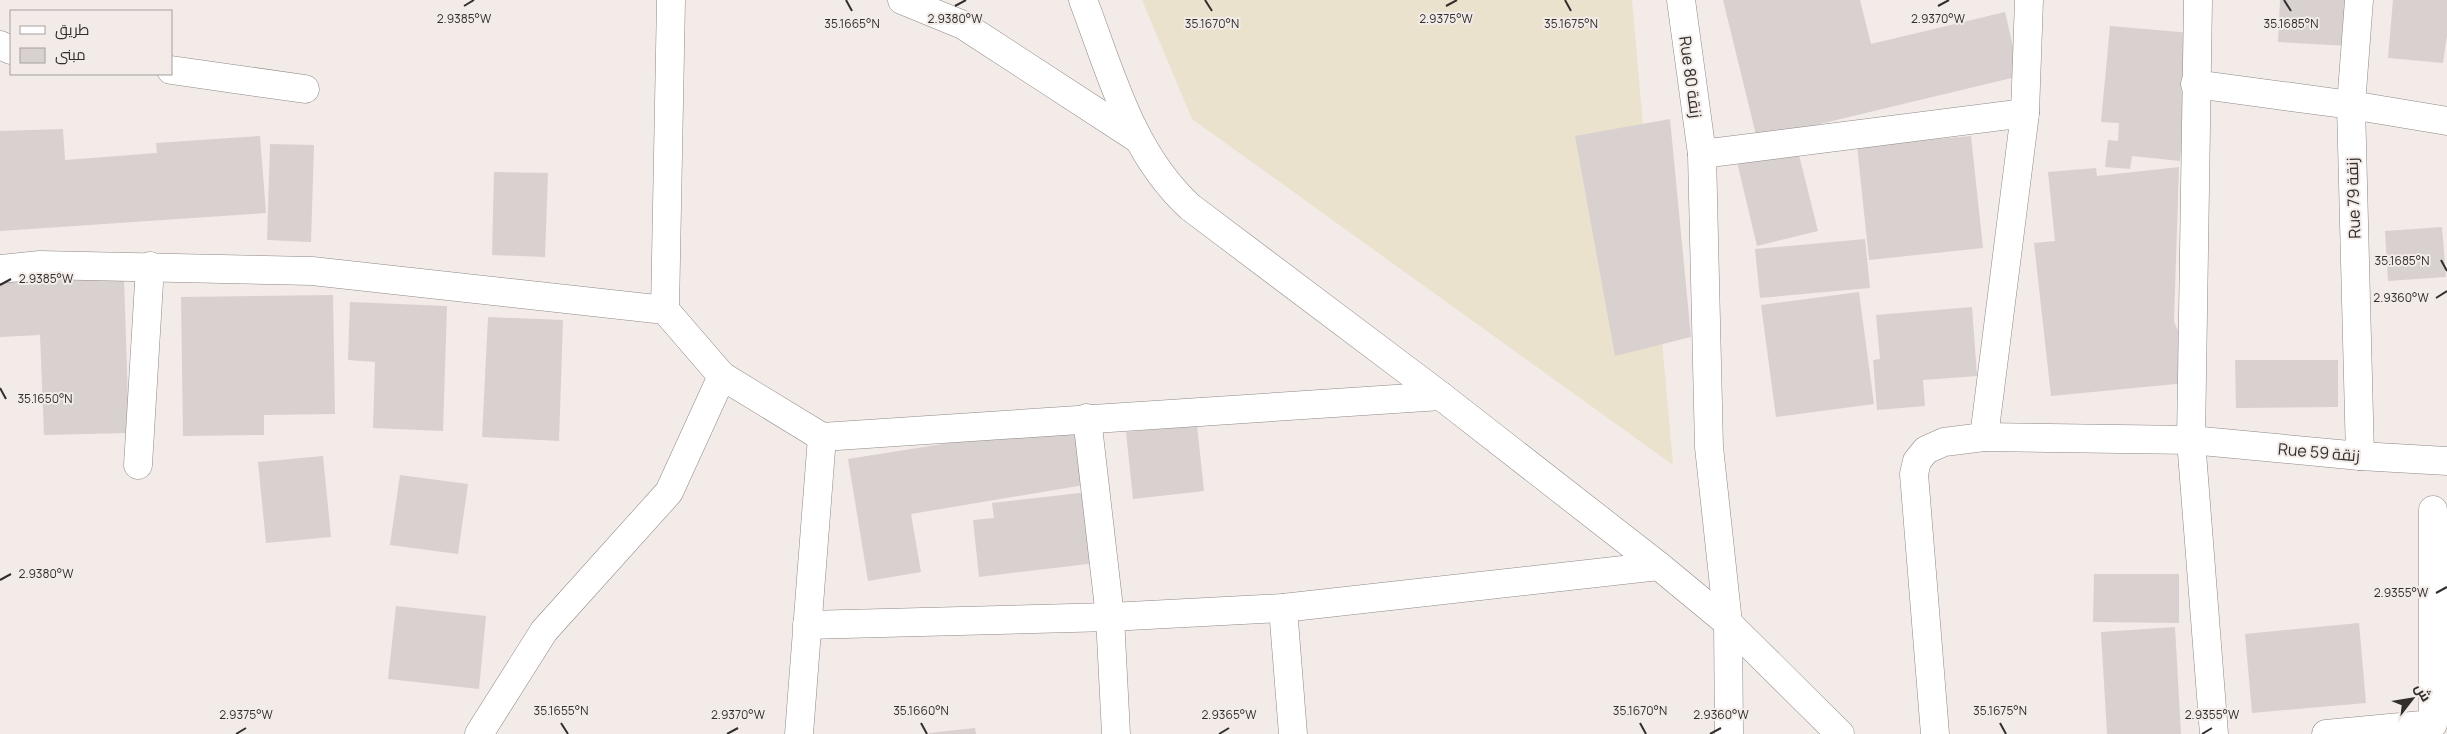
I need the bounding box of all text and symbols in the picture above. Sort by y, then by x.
legend [10,10,172,75]
text: 2.9385°W [437,10,492,27]
text: 2.9380°W [928,10,983,27]
text: 2.9375°W [1419,10,1474,27]
text: 2.9370°W [1911,10,1966,27]
text: 35.1665°N [824,15,880,32]
text: 35.1670°N [1185,15,1239,32]
text: 35.1675°N [1544,15,1598,32]
text: 35.1685°N [2264,15,2318,32]
text: طريق [55,19,89,40]
street label: Rue 80 زنقة [1674,35,1708,119]
text: مبنى [55,44,86,65]
street label: Rue 79 زنقة [2341,157,2365,239]
text: 35.1685°N [2375,252,2429,269]
text: 2.9385°W [19,270,74,287]
text: 2.9360°W [2373,289,2429,306]
text: 35.1650°N [17,390,73,407]
street label: Rue 59 زنقة [2277,437,2361,467]
text: 2.9380°W [19,565,74,582]
text: 2.9355°W [2374,584,2429,601]
north arrow [2387,674,2437,724]
text: ش [2411,679,2436,705]
text: 35.1655°N [534,702,588,719]
text: 35.1660°N [893,702,949,719]
text: 35.1670°N [1613,702,1667,719]
text: 35.1675°N [1973,702,2027,719]
text: 2.9375°W [219,706,274,723]
text: 2.9370°W [711,706,766,723]
text: 2.9365°W [1202,706,1257,723]
text: 2.9360°W [1693,706,1749,723]
text: 2.9355°W [2185,706,2240,723]

